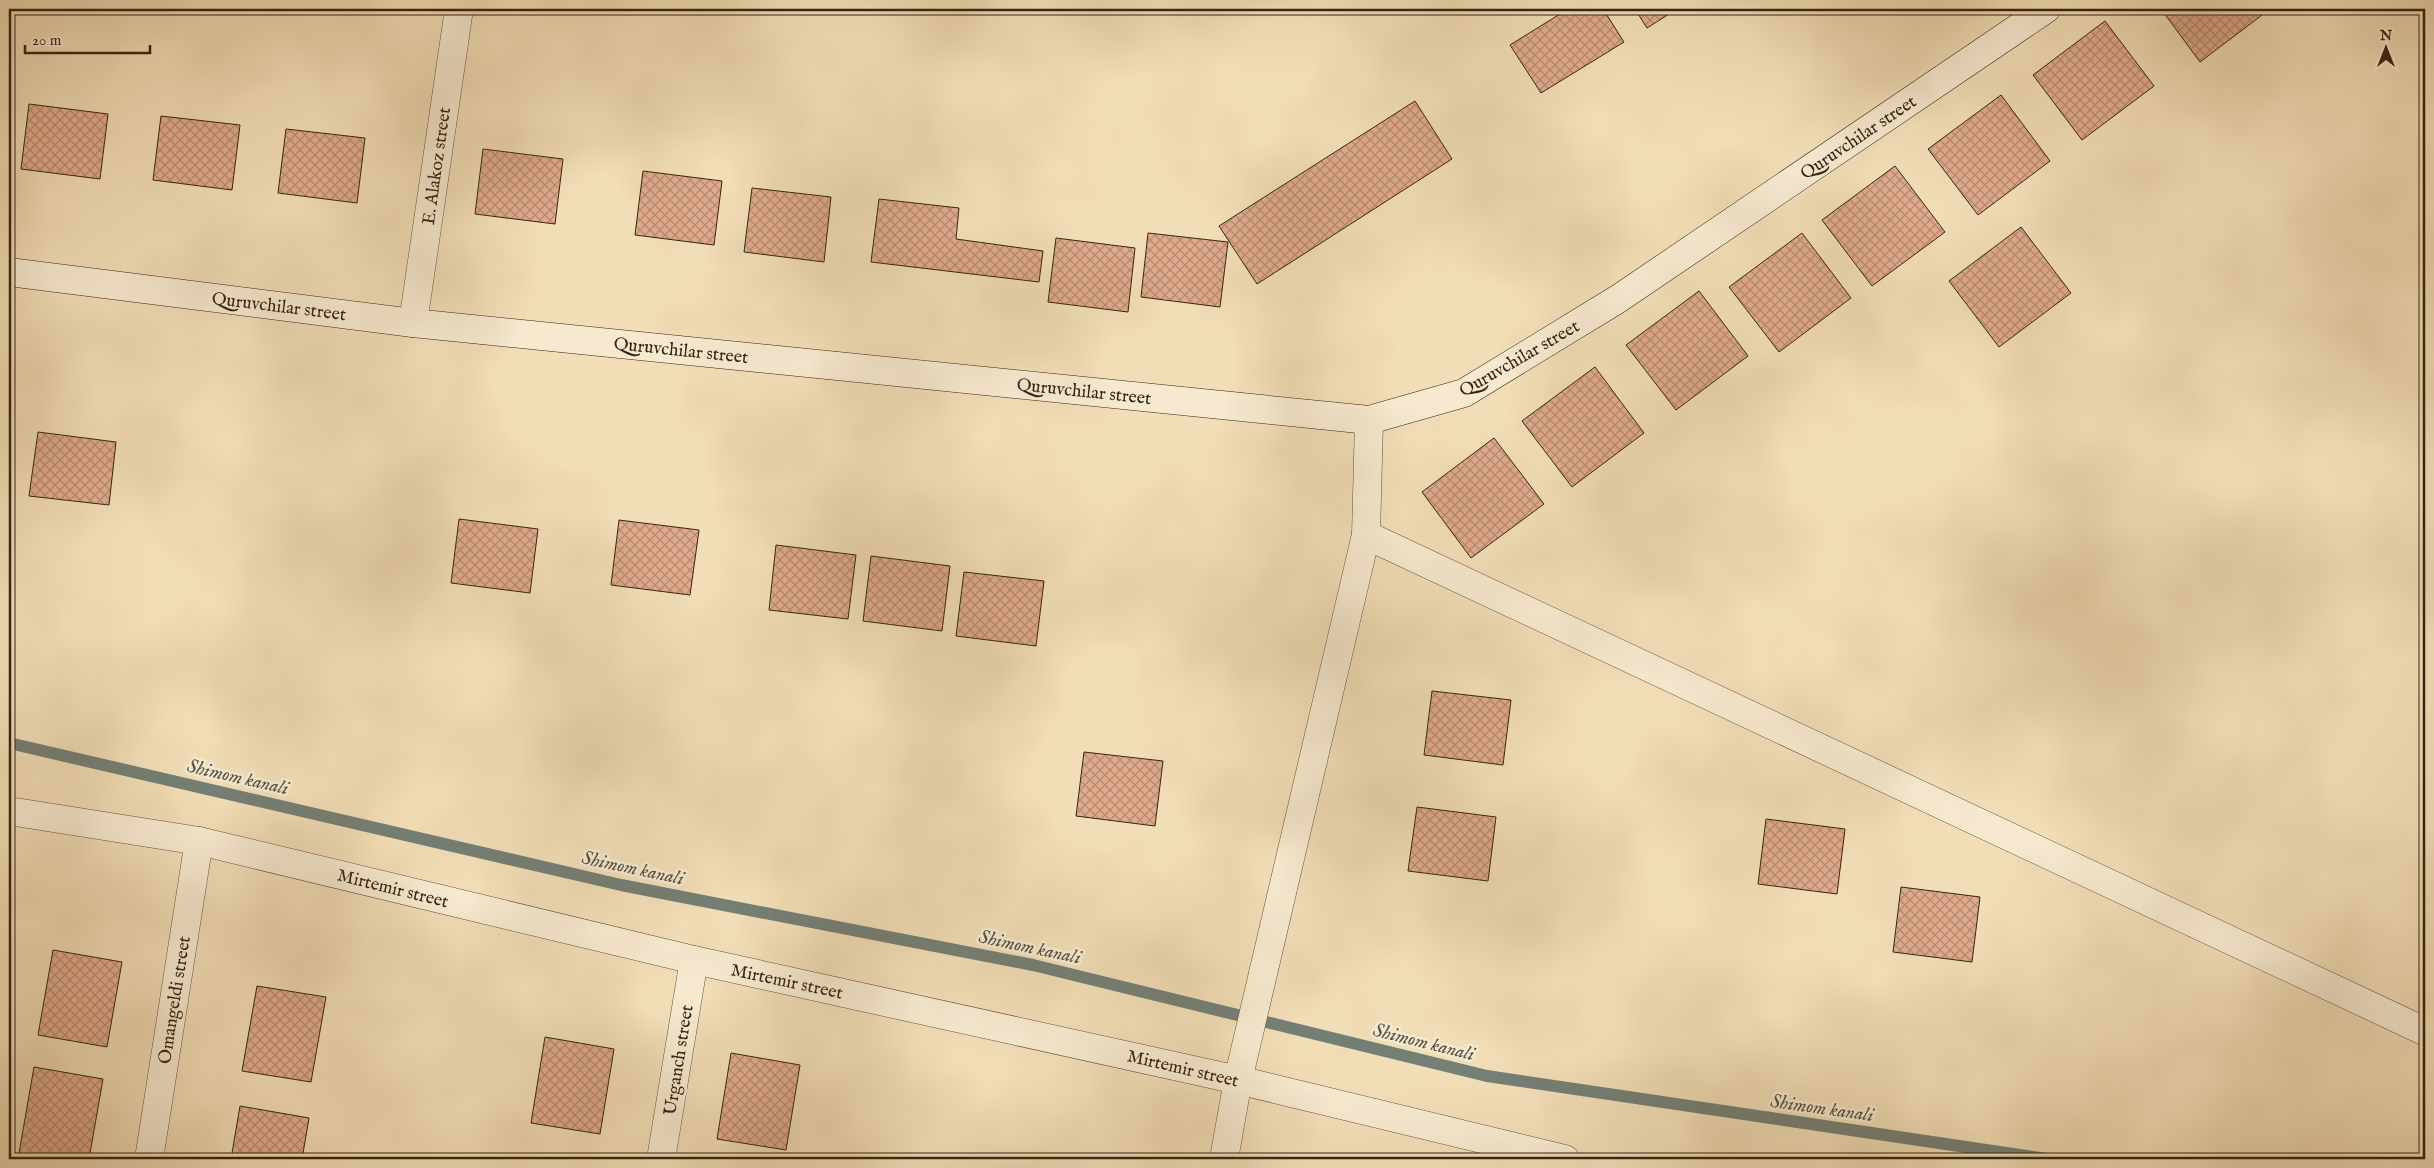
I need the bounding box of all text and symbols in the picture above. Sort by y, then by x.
scale bar [25,22,150,54]
north arrow [2362,22,2412,72]
text: N [2379,27,2392,45]
text: 20 m [32,31,62,50]
street label: Quruvchilar street [1796,91,1921,186]
street label: E. Alakoz street [418,106,457,226]
street label: Quruvchilar street [210,288,347,327]
street label: Quruvchilar street [1455,316,1584,403]
street label: Quruvchilar street [612,333,749,370]
street label: Quruvchilar street [1015,374,1152,411]
water label: Shimom kanali [184,755,292,802]
water label: Shimom kanali [579,846,687,892]
street label: Mirtemir street [335,865,451,914]
water label: Shimom kanali [976,925,1084,971]
street label: Omangeldi street [154,935,197,1066]
street label: Mirtemir street [729,959,845,1006]
street label: Urganch street [659,1003,700,1117]
water label: Shimom kanali [1370,1019,1478,1067]
street label: Mirtemir street [1125,1045,1241,1093]
water label: Shimom kanali [1769,1090,1876,1128]

